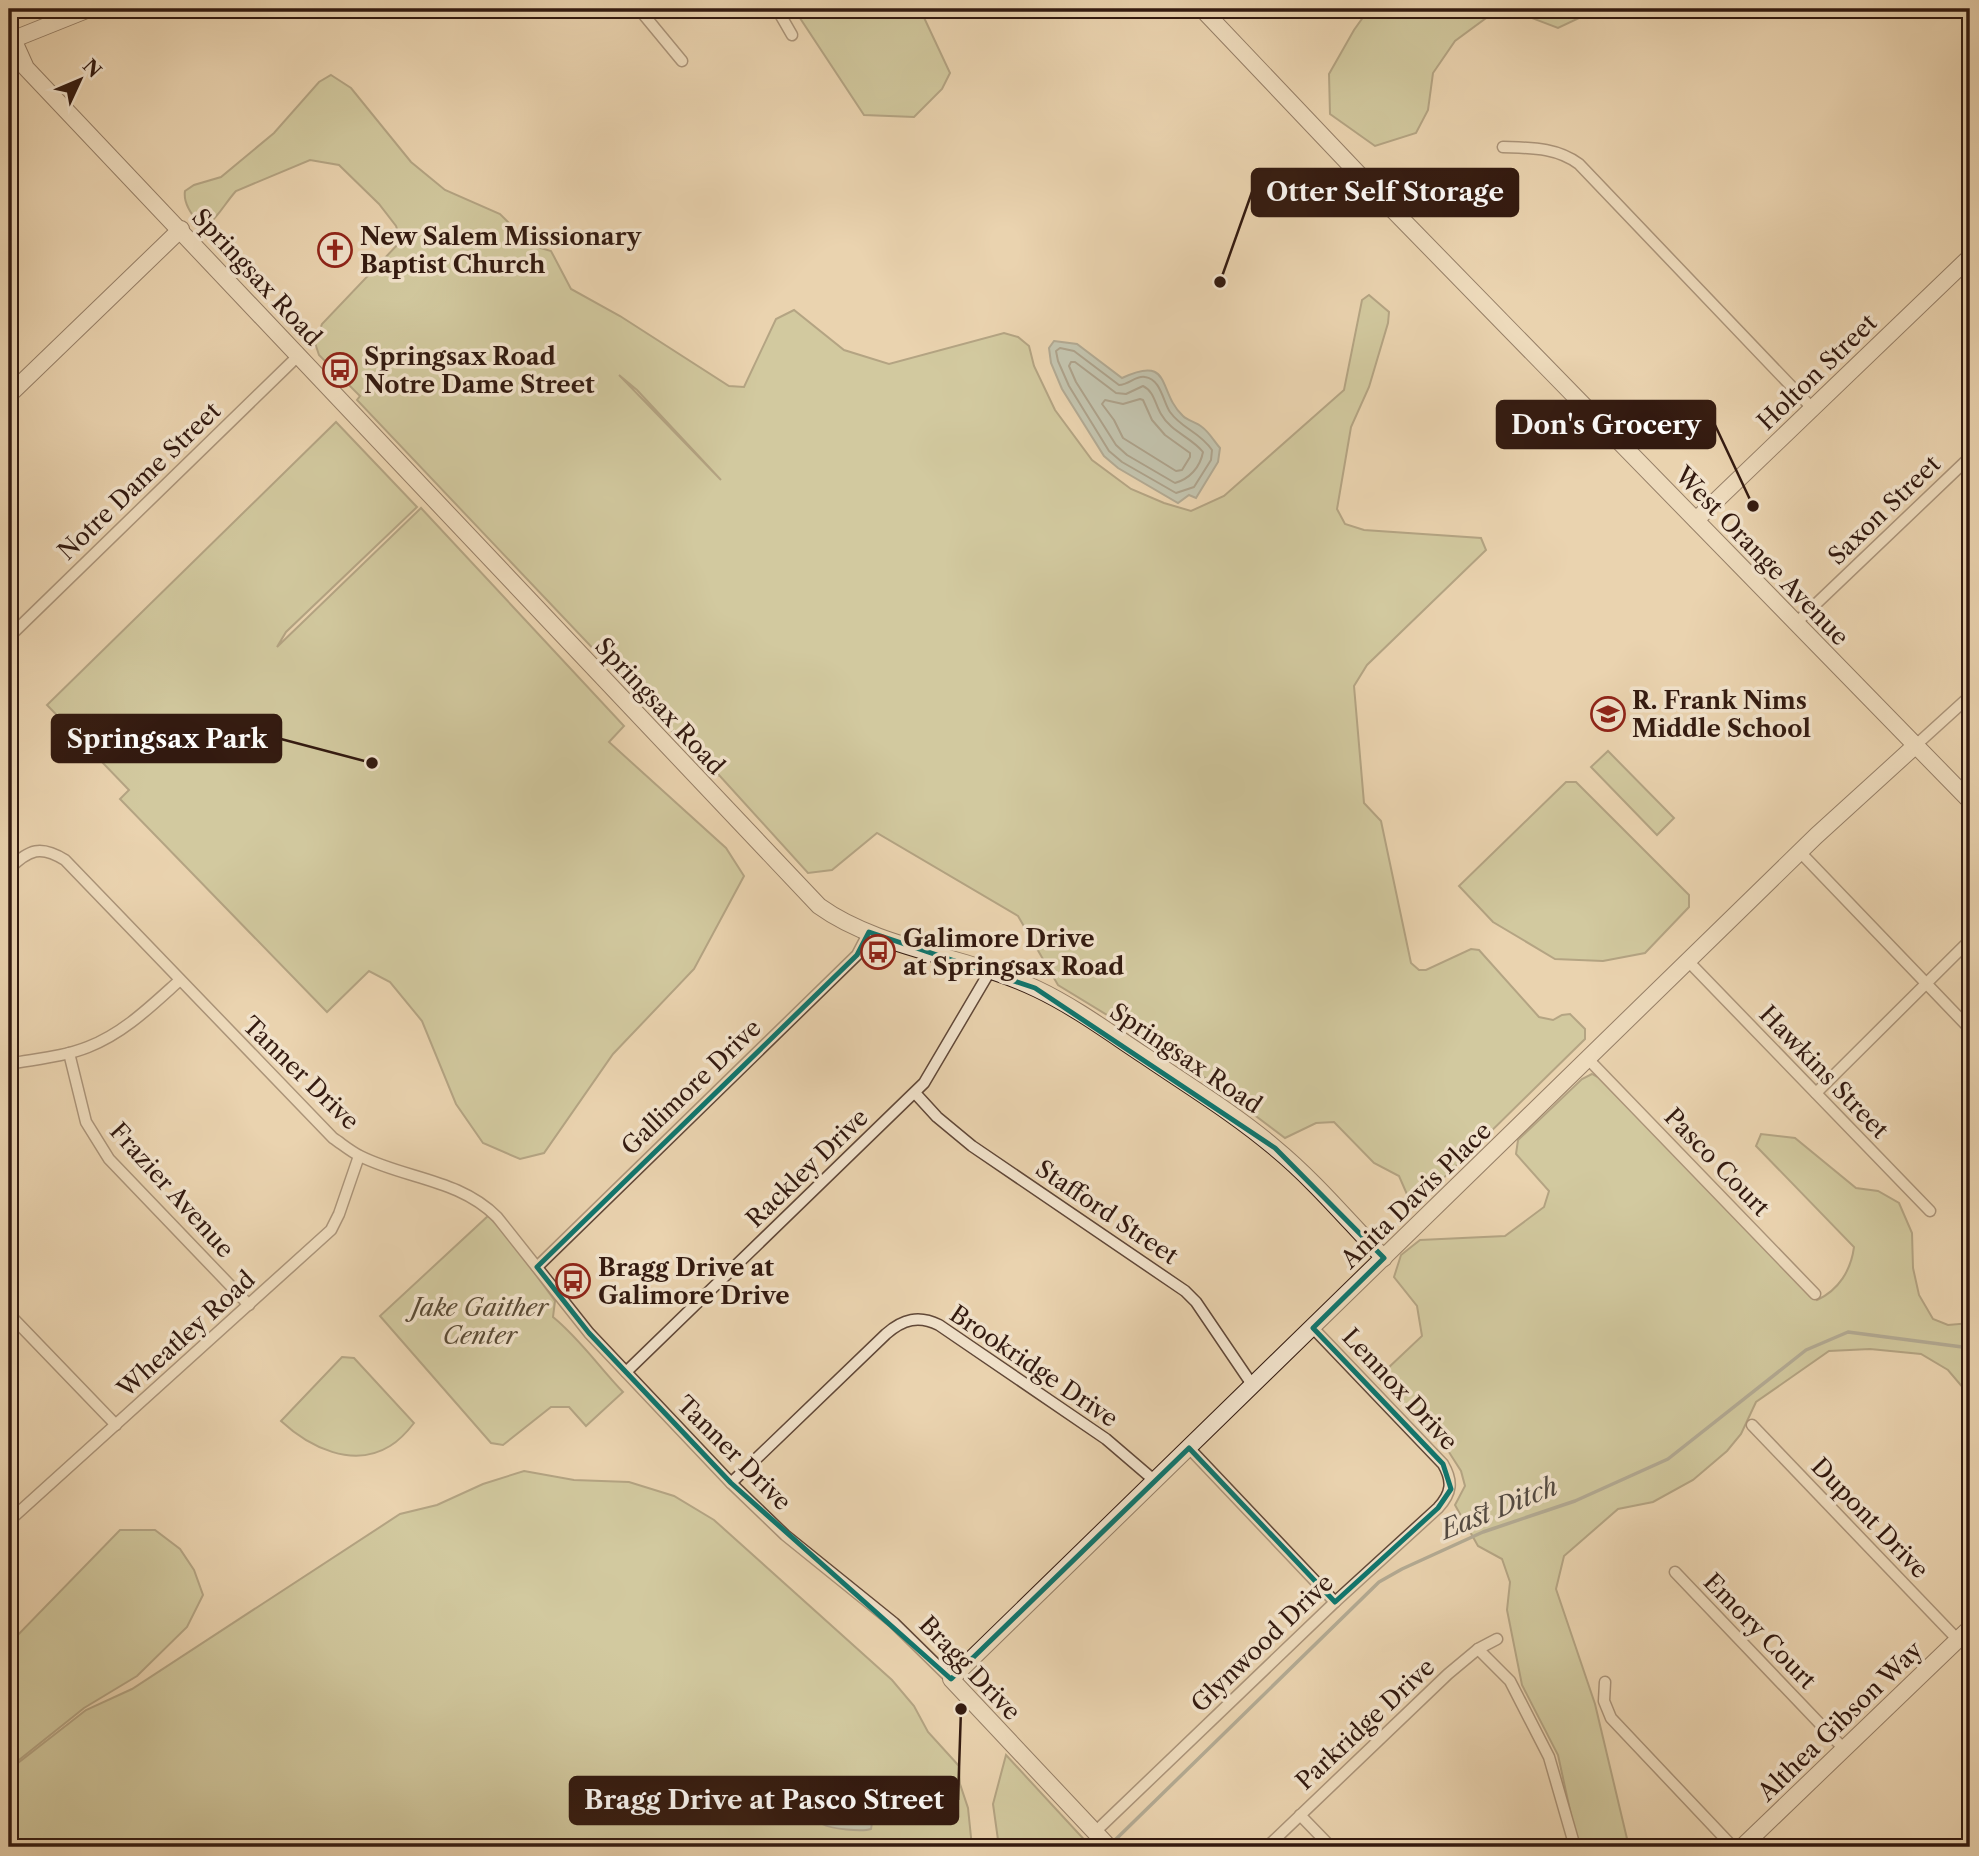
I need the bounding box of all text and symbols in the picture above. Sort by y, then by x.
north arrow [46,46,116,116]
text: N [78,55,106,82]
callout: Otter Self Storage [1252,169,1518,216]
text: Otter Self Storage [1266,176,1504,208]
street label: Springsax Road [186,202,328,352]
place label: New Salem Missionary Baptist Church [360,222,642,279]
church icon: New Salem Missionary Baptist Church [316,231,354,269]
street label: Holton Street [1751,308,1883,436]
place label: Springsax Road Notre Dame Street [364,342,595,399]
bus stop icon: Springsax Road Notre Dame Street [321,351,359,389]
street label: Notre Dame Street [52,396,227,566]
callout: Don's Grocery [1497,401,1715,448]
text: Don's Grocery [1511,409,1702,441]
street label: Saxon Street [1822,449,1946,571]
street label: West Orange Avenue [1668,460,1855,651]
street label: Springsax Road [589,631,731,781]
place label: R. Frank Nims Middle School [1632,686,1811,743]
school or university icon: R. Frank Nims Middle School [1589,695,1627,733]
callout: Springsax Park [52,715,281,762]
text: Springsax Park [66,723,268,755]
place label: Galimore Drive at Springsax Road [903,924,1124,981]
bus stop icon: Galimore Drive at Springsax Road [859,933,897,971]
street label: Springsax Road [1105,997,1268,1120]
street label: Hawkins Street [1753,1000,1895,1145]
street label: Tanner Drive [237,1010,365,1136]
street label: Gallimore Drive [615,1013,767,1161]
street label: Pasco Court [1658,1102,1776,1222]
street label: Rackley Drive [740,1103,874,1233]
street label: Anita Davis Place [1334,1116,1497,1275]
street label: Frazier Avenue [104,1117,240,1263]
street label: Stafford Street [1030,1154,1184,1271]
place label: Bragg Drive at Galimore Drive [598,1253,790,1310]
bus stop icon: Bragg Drive at Galimore Drive [554,1262,592,1300]
street label: Wheatley Road [111,1264,261,1404]
park label: Jake Gaither Center [405,1293,550,1350]
street label: Brookridge Drive [944,1299,1124,1433]
street label: Lennox Drive [1336,1322,1464,1456]
street label: Tanner Drive [671,1390,797,1516]
street label: Dupont Drive [1805,1452,1935,1584]
water label: East Ditch [1434,1470,1562,1547]
street label: Emory Court [1698,1567,1823,1695]
street label: Glynwood Drive [1185,1568,1339,1718]
street label: Bragg Drive [913,1610,1027,1726]
street label: Althea Gibson Way [1751,1635,1929,1807]
street label: Parkridge Drive [1290,1652,1440,1796]
callout: Bragg Drive at Pasco Street [570,1777,958,1824]
text: Bragg Drive at Pasco Street [584,1784,945,1816]

